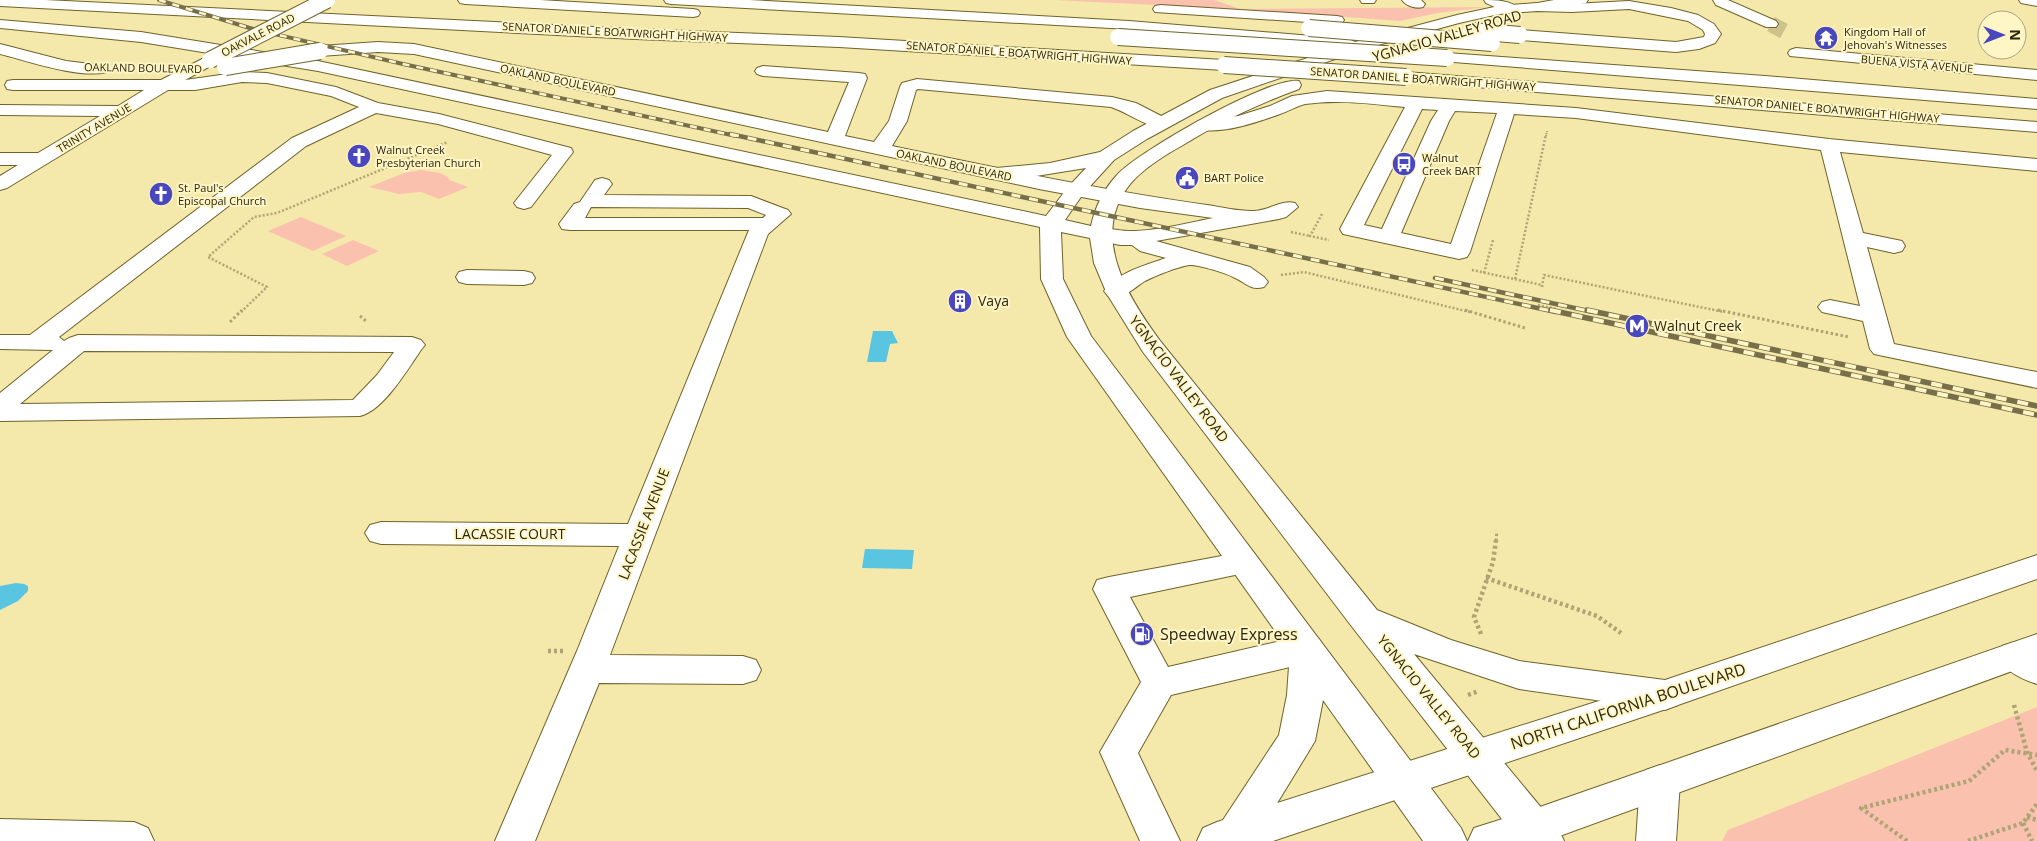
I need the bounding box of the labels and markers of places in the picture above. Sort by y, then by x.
place label: Kingdom Hall of Jehovah's Witnesses [1843,24,1947,52]
temple icon: Kingdom Hall of Jehovah's Witnesses [1813,25,1839,51]
place label: Walnut Creek Presbyterian Church [376,142,481,170]
church icon: Walnut Creek Presbyterian Church [346,143,372,169]
place label: Walnut Creek BART [1422,150,1481,178]
bus stop icon: Walnut Creek BART [1391,151,1417,177]
public building icon: BART Police [1174,165,1200,191]
place label: BART Police [1204,170,1264,185]
place label: St. Paul's Episcopal Church [178,180,266,208]
church icon: St. Paul's Episcopal Church [148,181,174,207]
building icon: Vaya [947,288,973,314]
place label: Vaya [978,291,1009,310]
metro station icon: Walnut Creek [1624,313,1650,339]
place label: Walnut Creek [1654,316,1742,335]
fuel station icon: Speedway Express [1129,621,1155,647]
place label: Speedway Express [1160,623,1298,645]

